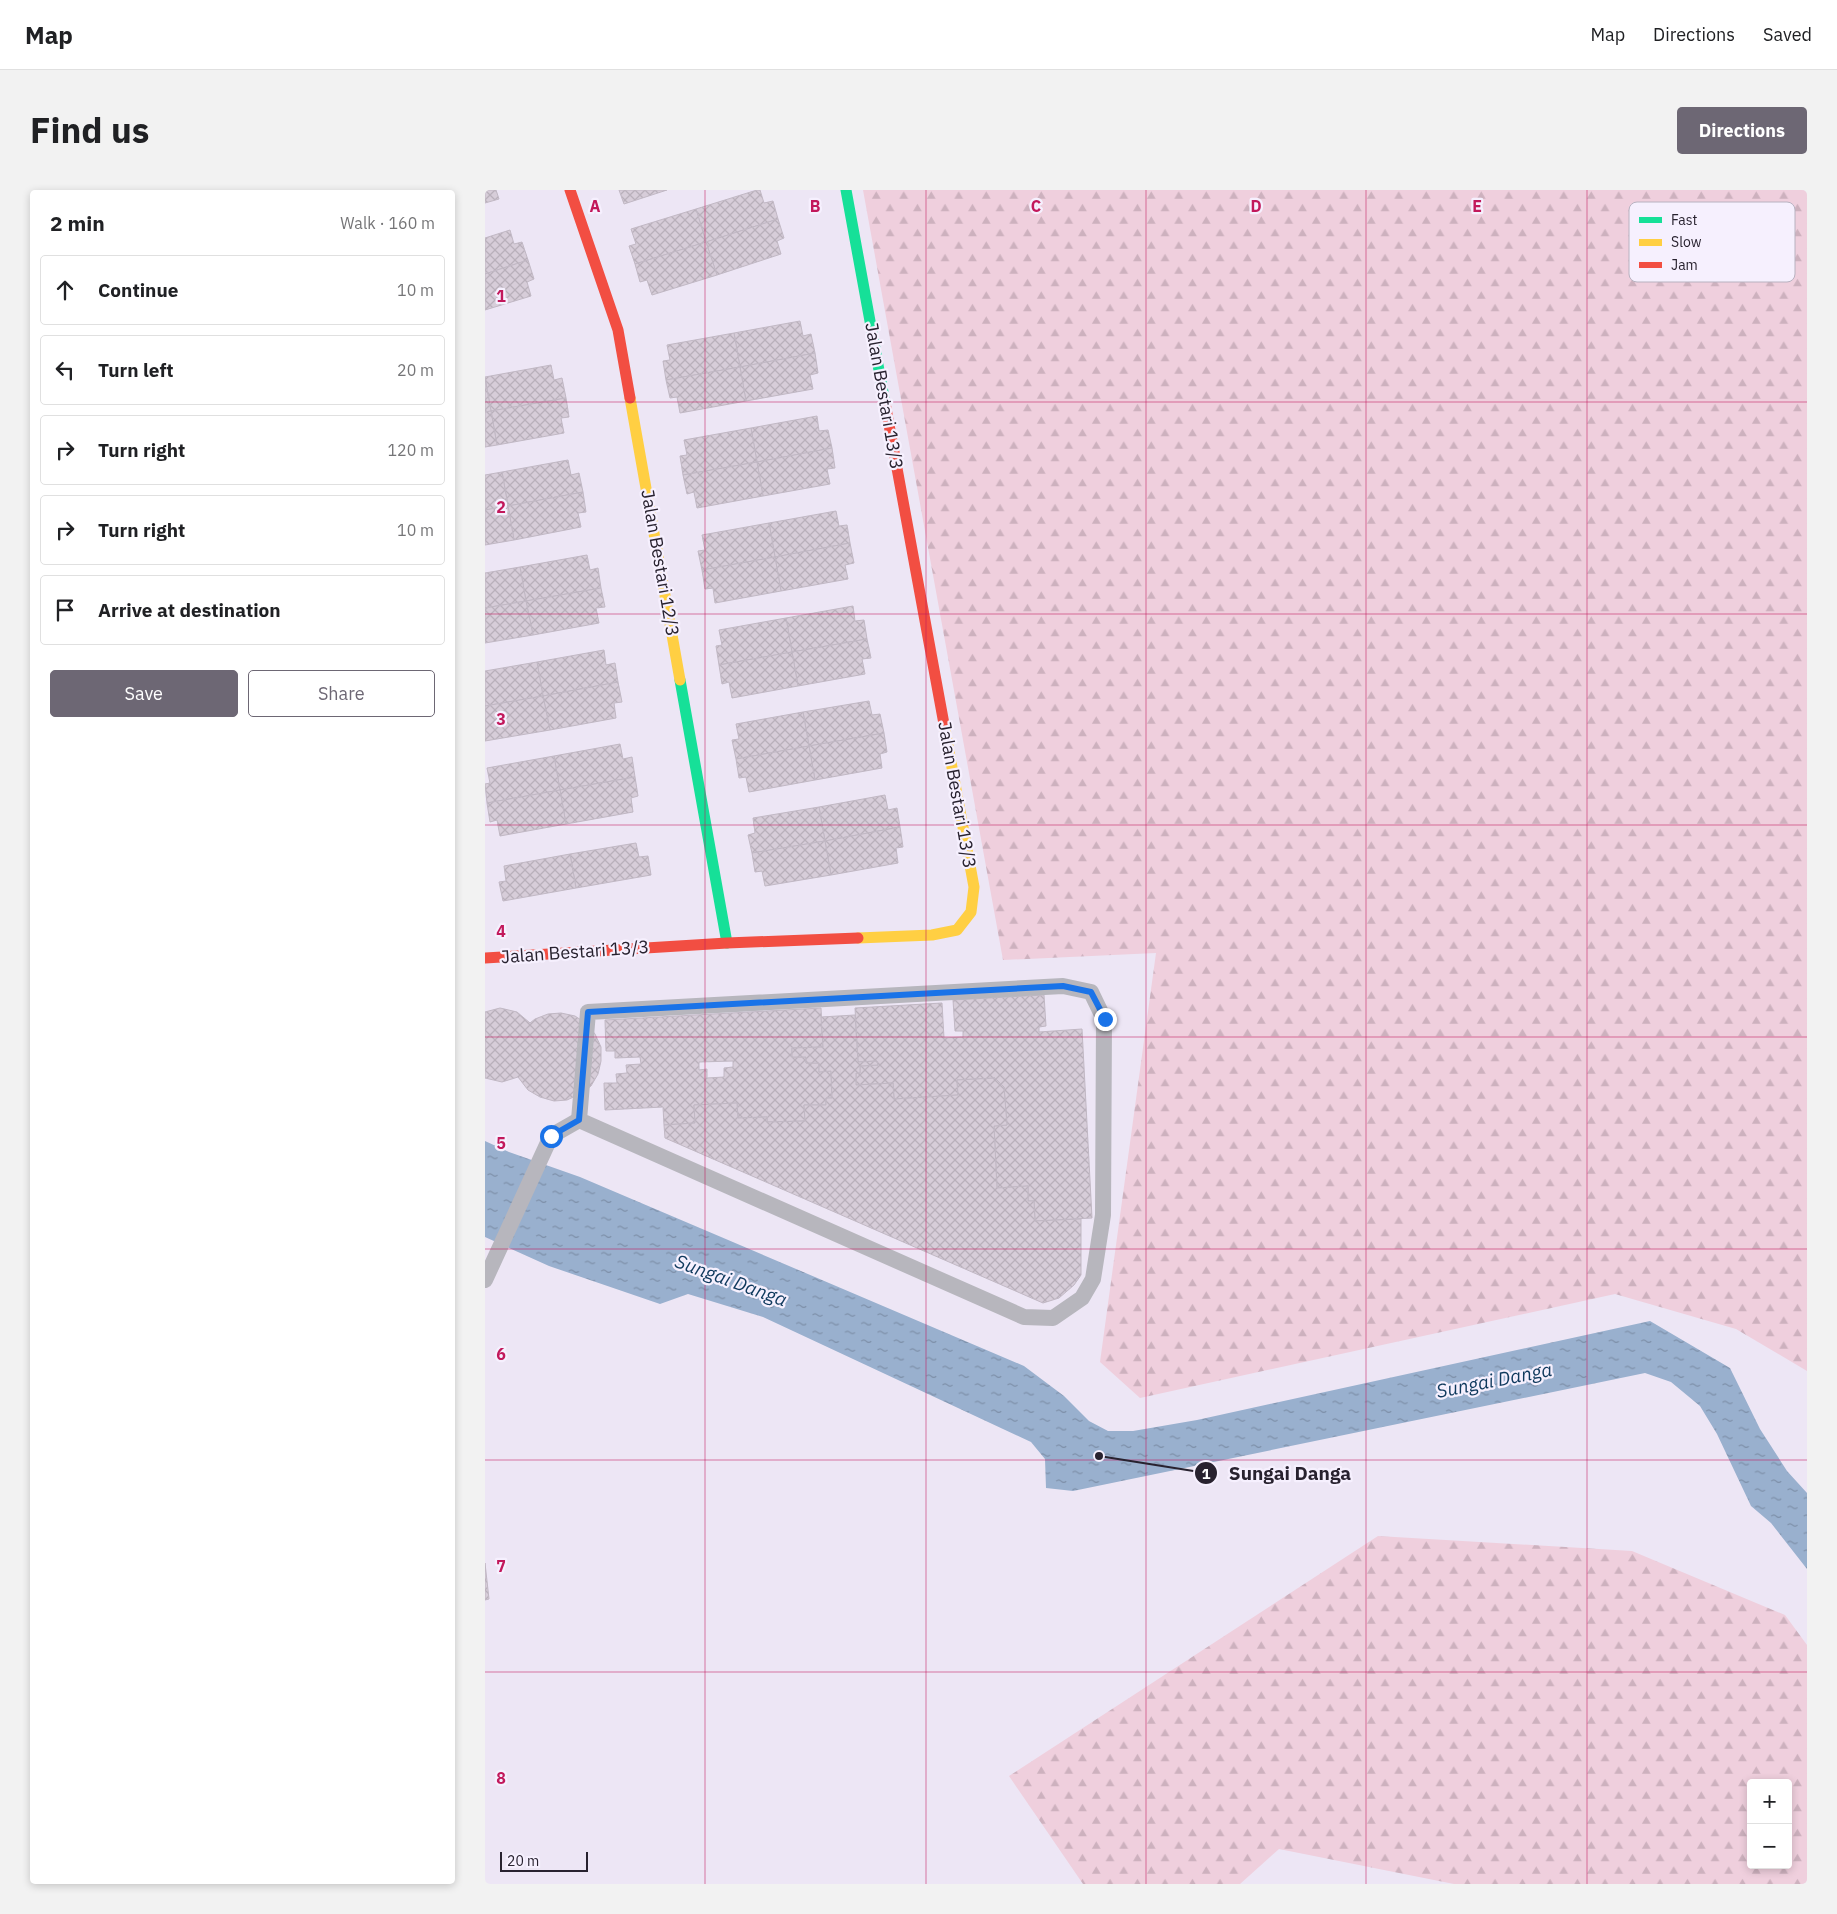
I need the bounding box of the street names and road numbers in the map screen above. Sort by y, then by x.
street label: Jalan Bestari 13/3 [860,321,909,471]
street label: Jalan Bestari 12/3 [636,488,685,638]
street label: Jalan Bestari 13/3 [933,720,982,870]
street label: Jalan Bestari 13/3 [500,935,650,968]

